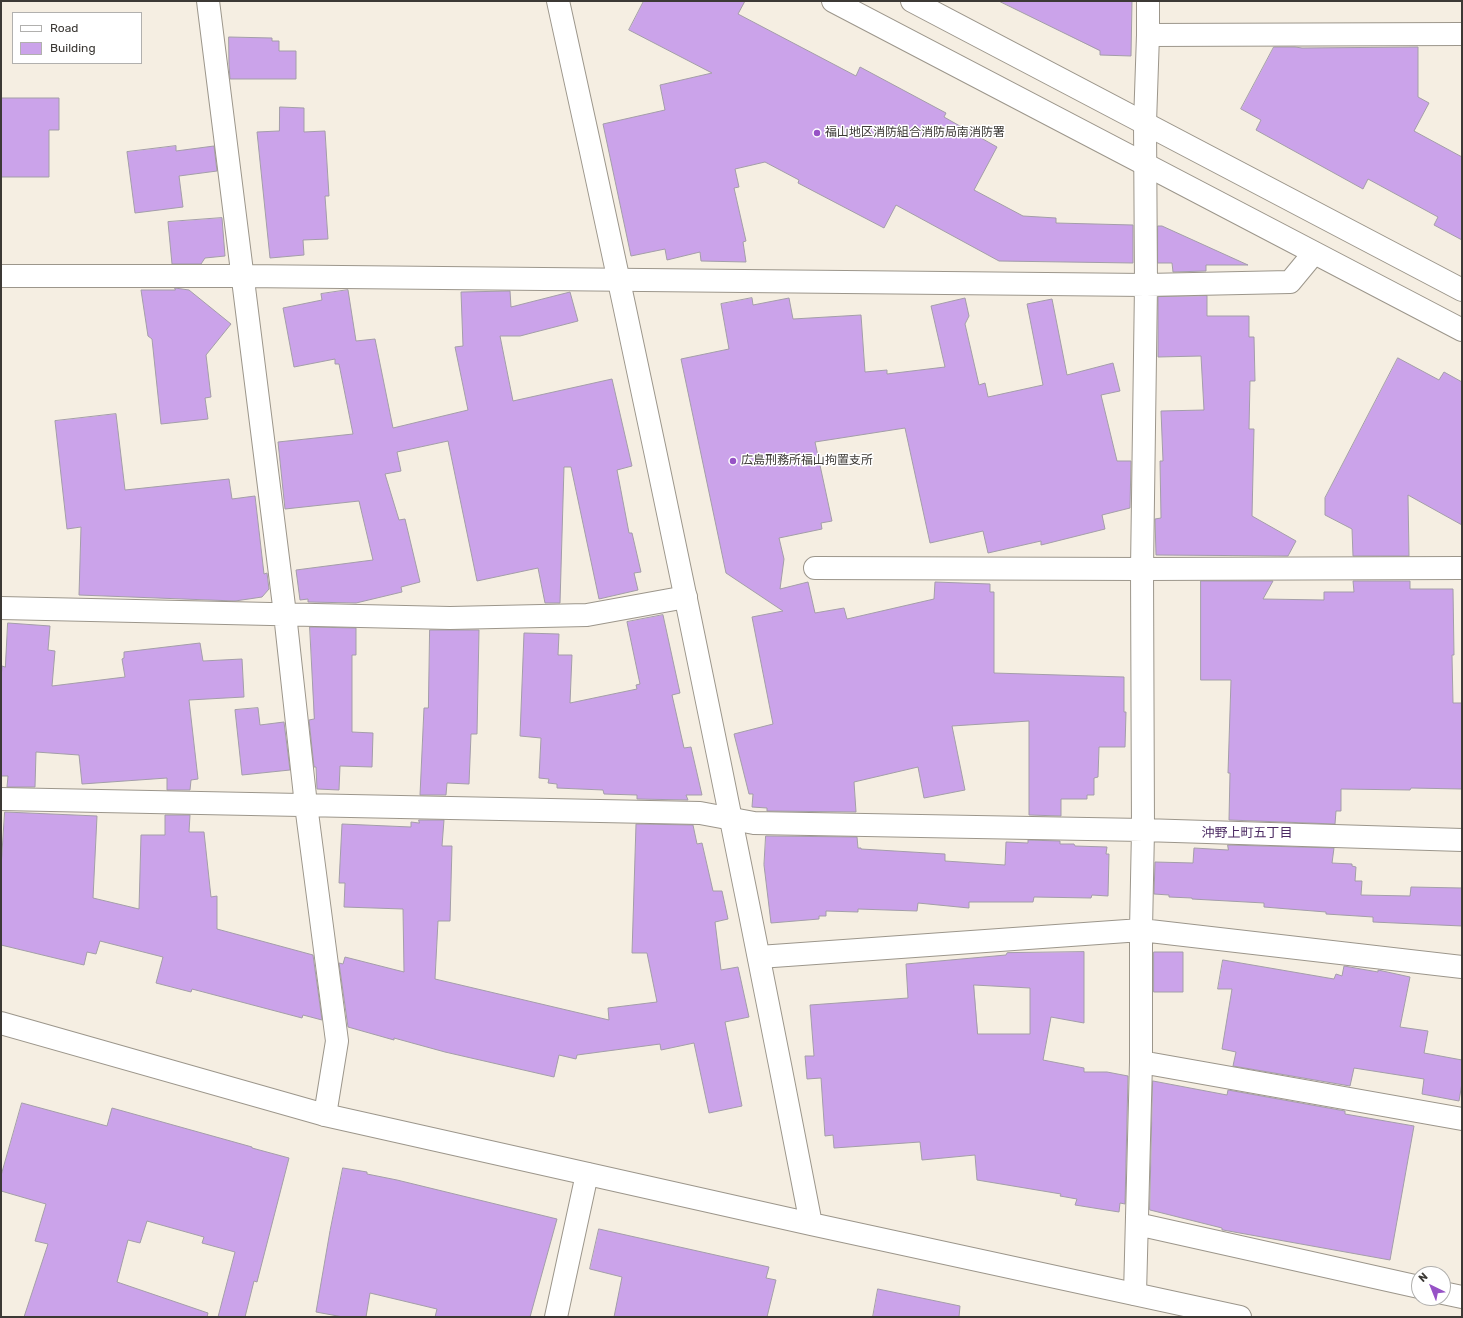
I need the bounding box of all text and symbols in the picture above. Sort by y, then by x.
legend [12,12,142,64]
text: Road [50,21,78,35]
text: Building [50,41,96,55]
place label: 福山地区消防組合消防局南消防署 [825,126,1005,140]
marker: 福山地区消防組合消防局南消防署 [812,128,822,138]
place label: 広島刑務所福山拘置支所 [741,454,873,468]
marker: 広島刑務所福山拘置支所 [728,456,738,466]
district label: 沖野上町五丁目 [1202,825,1292,841]
north arrow [1411,1266,1451,1306]
text: N [1416,1270,1430,1285]

